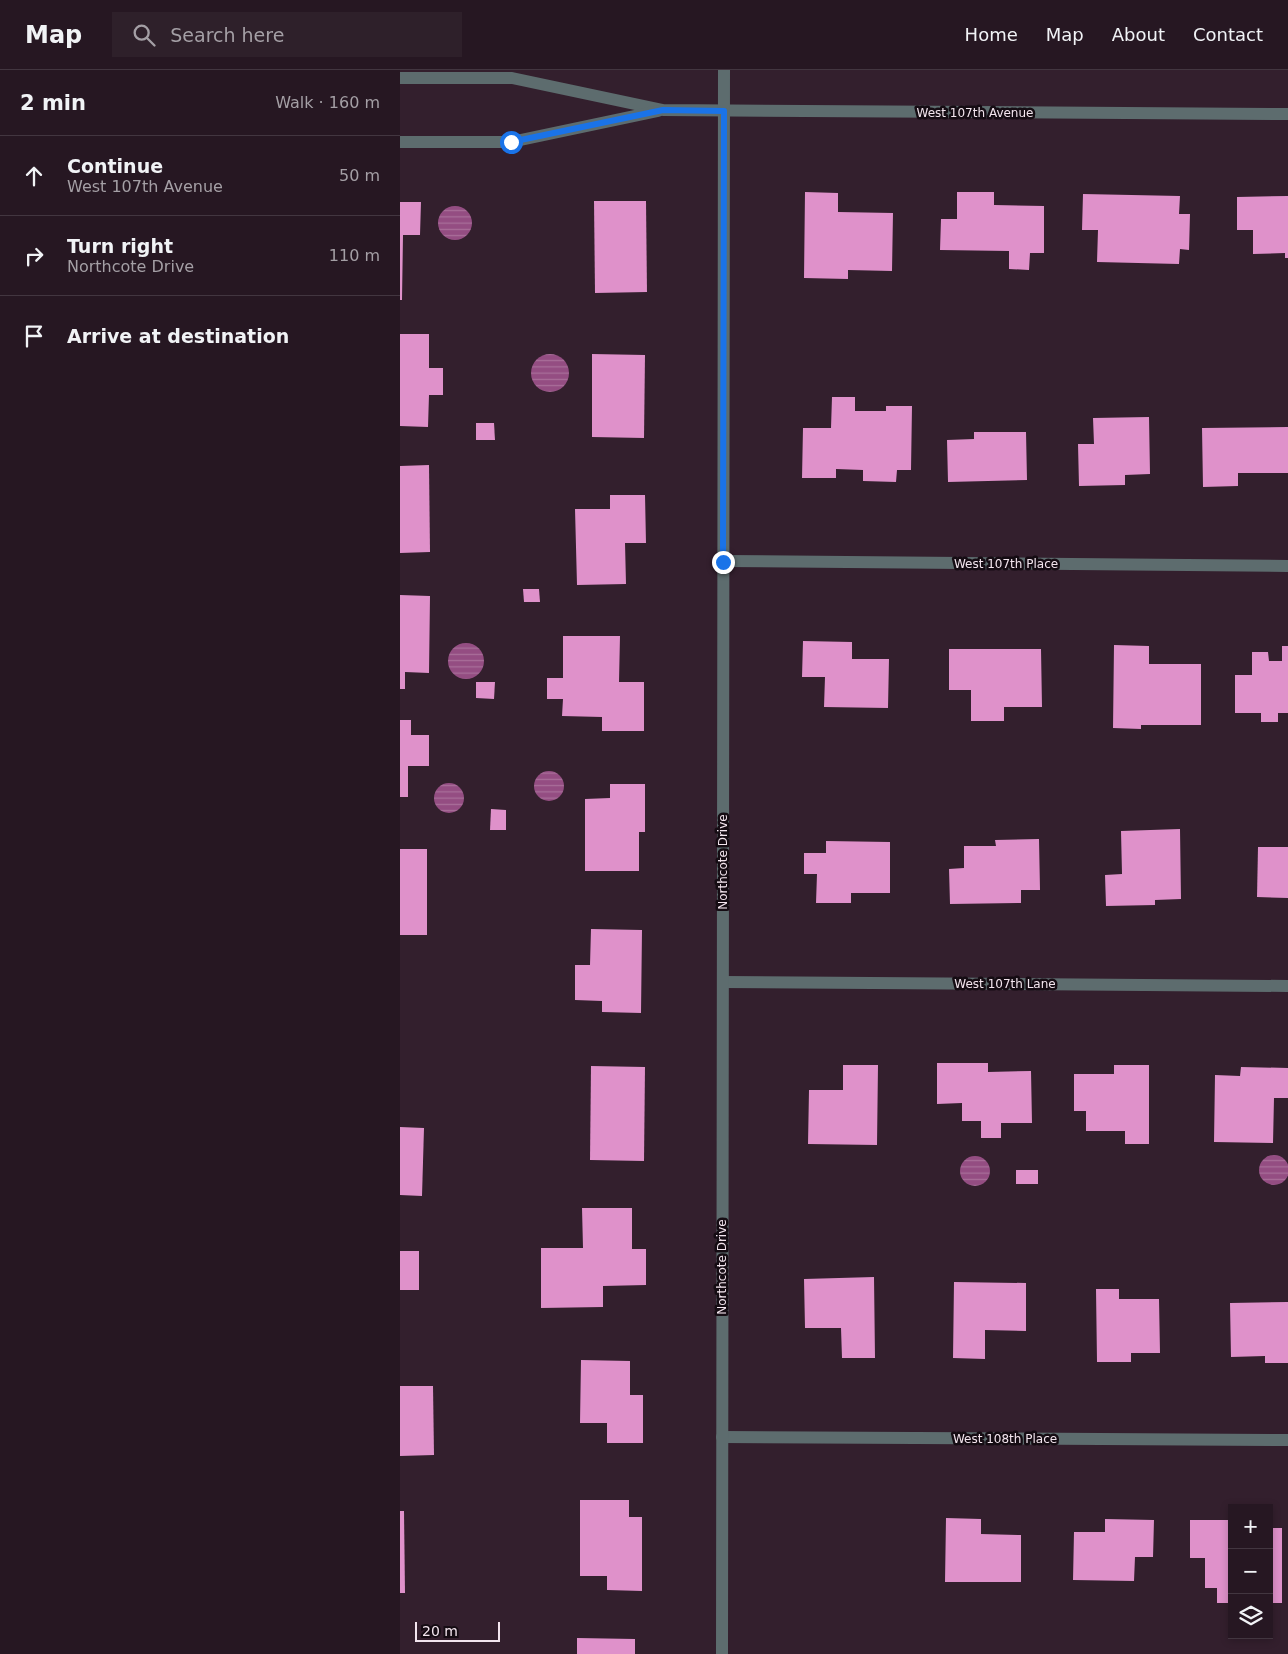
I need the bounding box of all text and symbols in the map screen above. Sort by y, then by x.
search box [112,12,462,57]
text: Map [25,21,82,49]
icon: search [130,21,158,49]
text: Search here [170,24,284,46]
text: Home [965,24,1018,45]
text: Map [1046,24,1084,45]
text: About [1112,24,1165,45]
text: Contact [1193,24,1263,45]
text: 2 min [20,91,86,115]
text: Walk · 160 m [275,93,380,112]
street label: West 107th Avenue [917,106,1033,120]
route start [500,131,523,154]
text: Continue [67,155,163,177]
icon: ahead [20,162,48,190]
text: 50 m [339,166,380,185]
text: West 107th Avenue [67,177,223,196]
text: Turn right [67,235,173,257]
icon: right [20,242,48,270]
text: 110 m [329,246,380,265]
text: Northcote Drive [67,257,194,276]
icon: arrive [20,322,48,350]
text: Arrive at destination [67,325,289,347]
route end [712,551,735,574]
street label: West 107th Place [954,557,1058,571]
street label: Northcote Drive [716,814,730,910]
street label: West 107th Lane [954,977,1056,991]
street label: Northcote Drive [715,1219,729,1315]
street label: West 108th Place [953,1432,1057,1446]
map controls [1228,1504,1273,1639]
button: + [1228,1504,1273,1549]
button: − [1228,1549,1273,1594]
button: layers [1228,1594,1273,1639]
scale bar [415,1619,500,1642]
text: 20 m [422,1623,458,1639]

